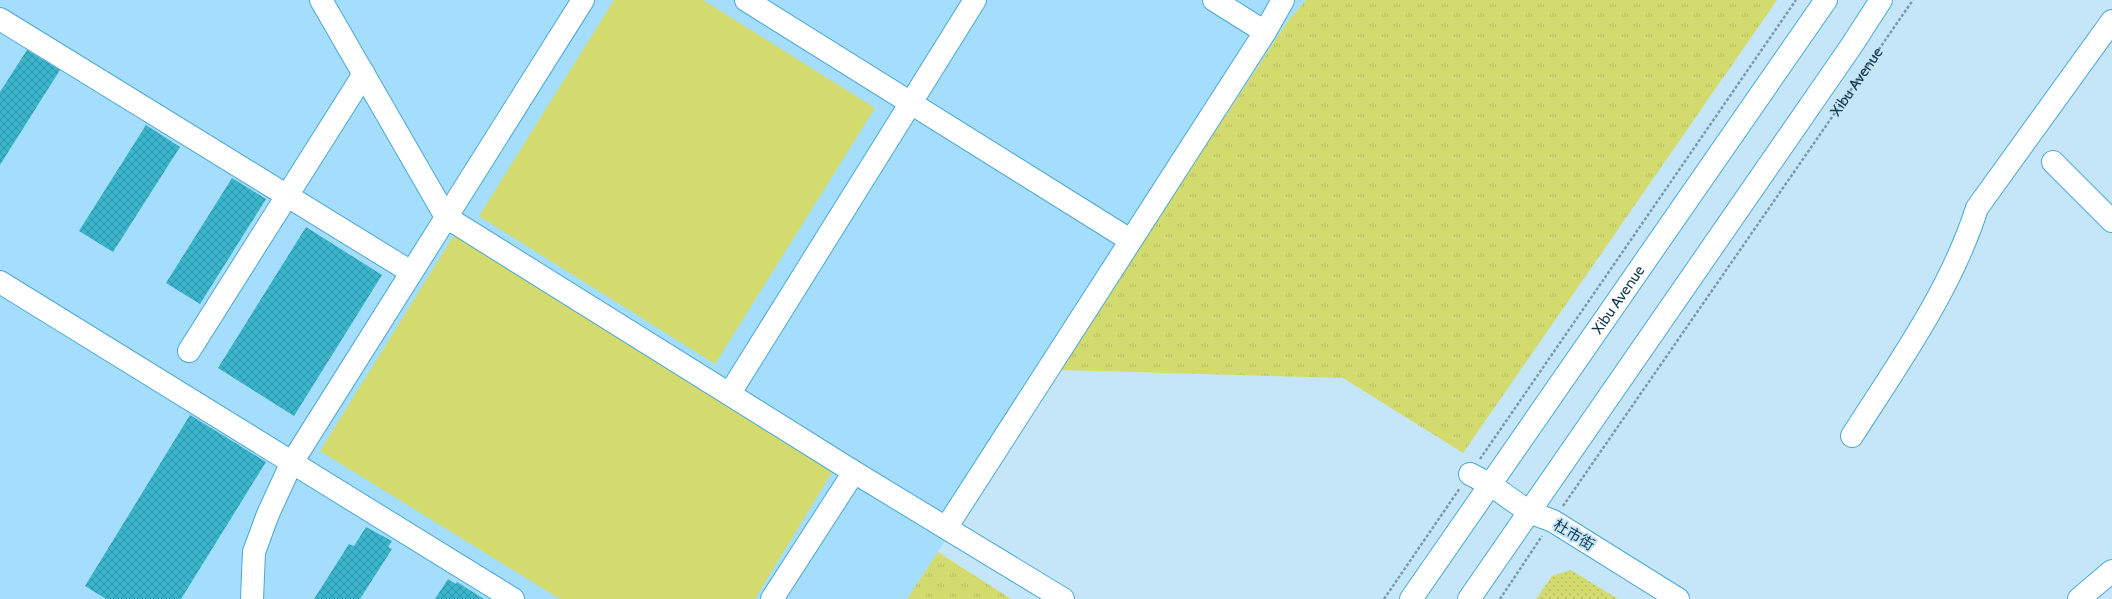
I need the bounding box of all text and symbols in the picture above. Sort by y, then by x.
street label: Xibu Avenue [1826,44,1887,119]
street label: Xibu Avenue [1588,262,1649,338]
street label: 杜市街 [1550,516,1598,554]

